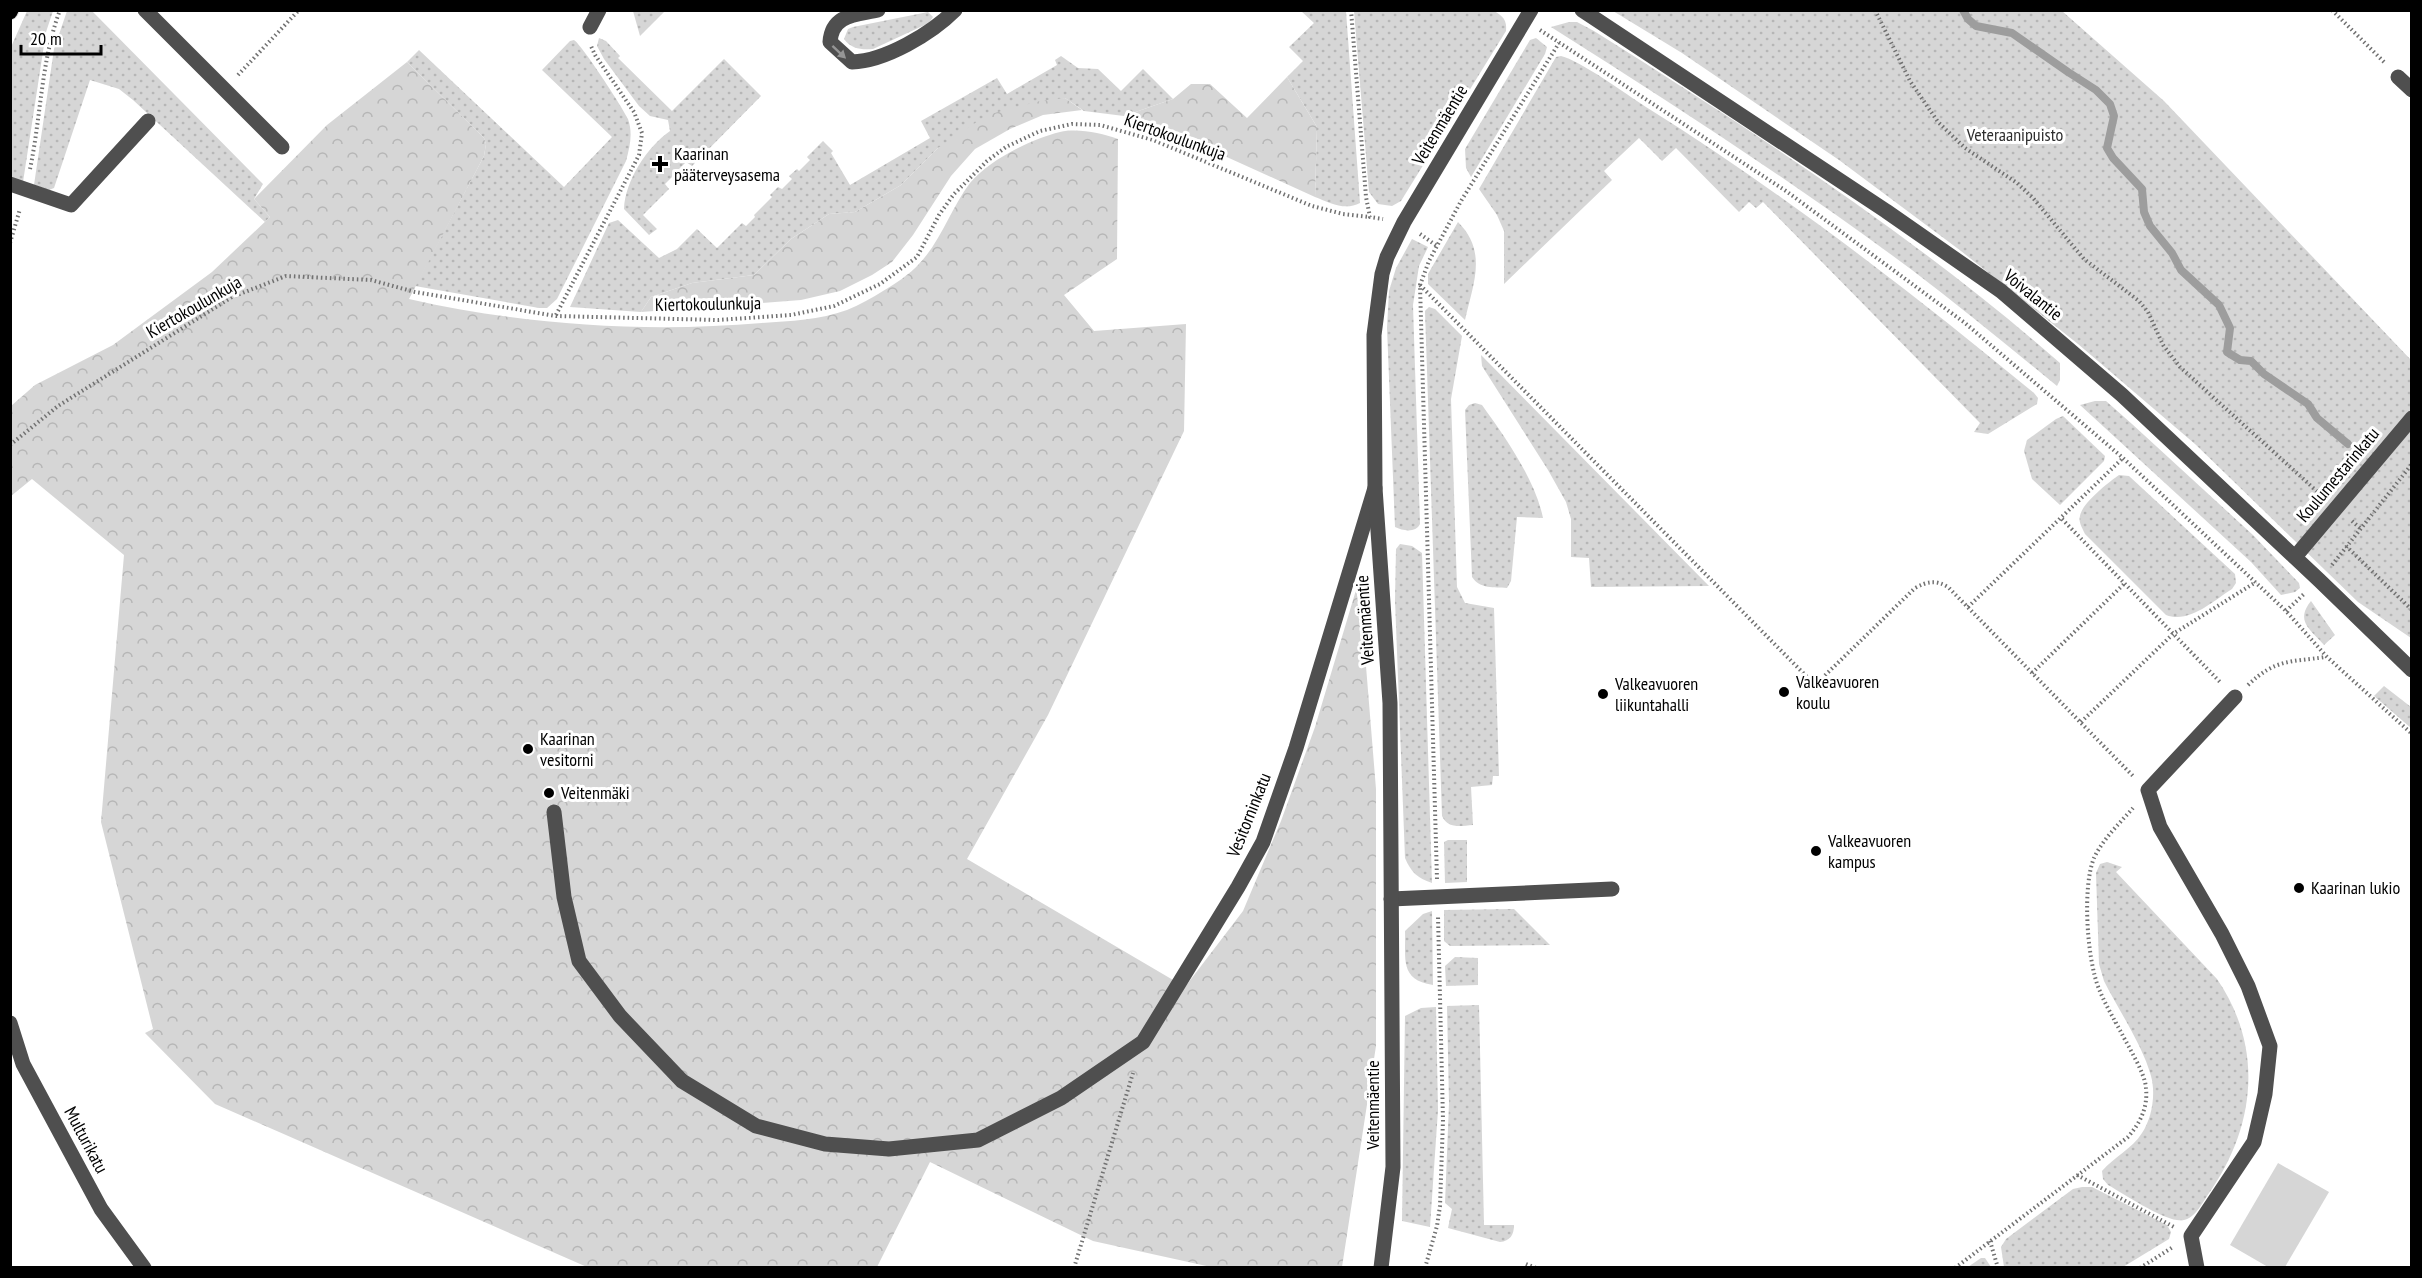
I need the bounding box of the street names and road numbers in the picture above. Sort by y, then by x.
street label: Veitenmäentie [1406,80,1472,170]
street label: Kiertokoulunkuja [1121,108,1229,166]
street label: Voivalantie [1999,263,2067,325]
street label: Kiertokoulunkuja [142,270,246,343]
street label: Kiertokoulunkuja [655,291,761,316]
street label: Koulumestarinkatu [2291,423,2384,527]
street label: Veitenmäentie [1350,575,1379,666]
street label: Vesitorninkatu [1221,769,1276,861]
street label: Veitenmäentie [1361,1060,1384,1151]
street label: Multurikatu [59,1103,114,1177]

